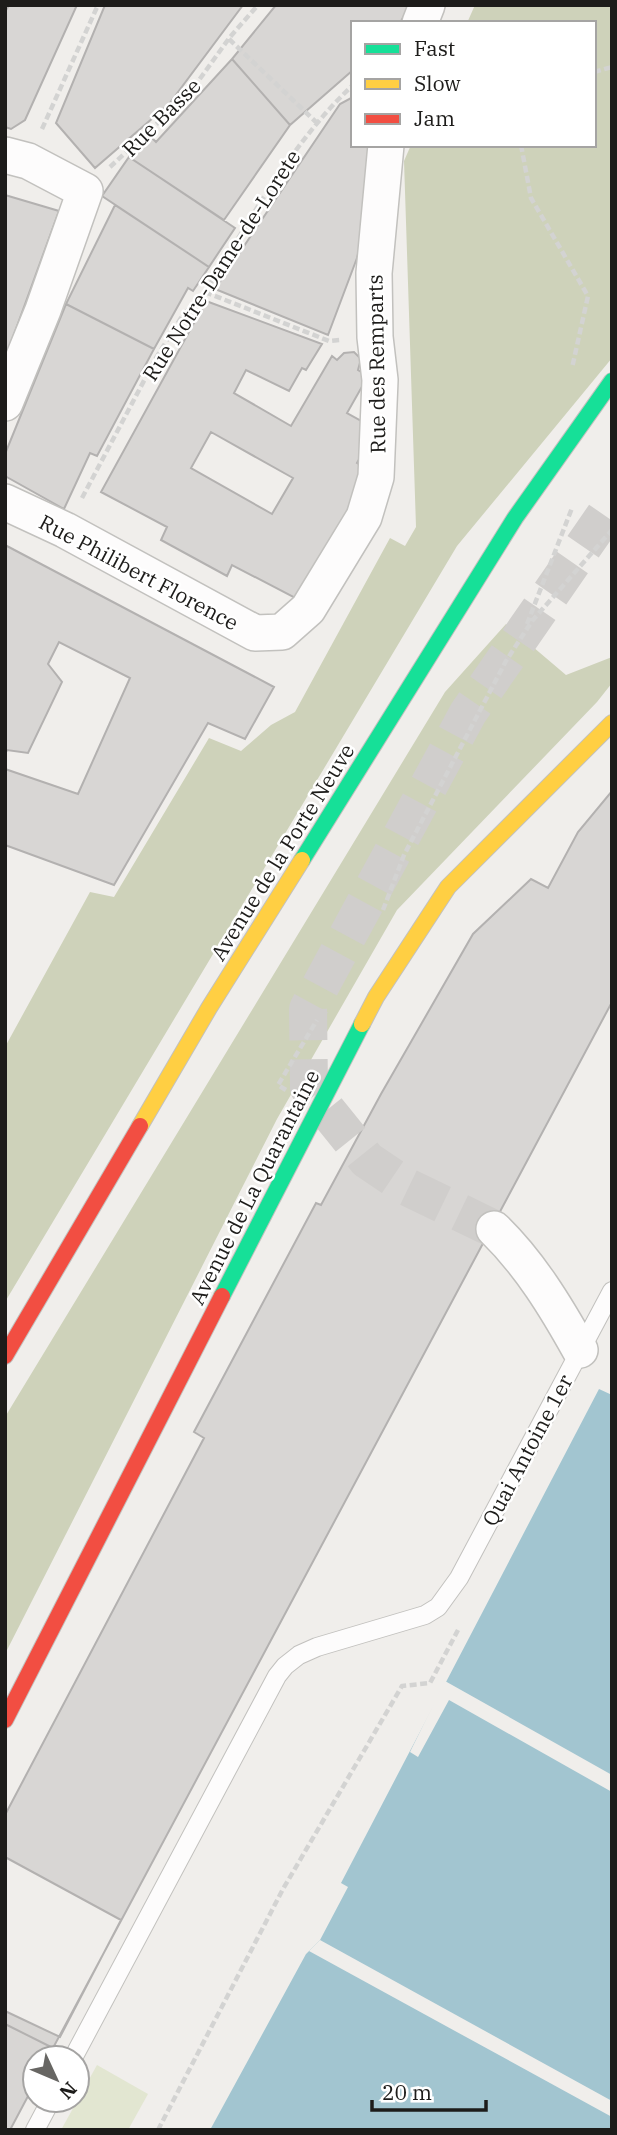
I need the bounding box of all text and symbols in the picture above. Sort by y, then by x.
legend [351,21,596,147]
text: Fast [414,34,455,62]
text: Slow [414,69,461,97]
street label: Rue Basse [116,72,206,162]
text: Jam [414,104,455,132]
street label: Rue Notre-Dame-de-Lorete [136,144,306,386]
street label: Rue des Remparts [360,274,392,454]
street label: Rue Philibert Florence [34,508,244,636]
street label: Avenue de la Porte Neuve [204,738,360,966]
street label: Avenue de La Quarantaine [182,1065,326,1309]
street label: Quai Antoine 1er [475,1369,579,1530]
north arrow [21,2044,91,2114]
scale bar [372,2068,486,2112]
text: N [54,2077,82,2105]
text: 20 m [382,2078,432,2106]

